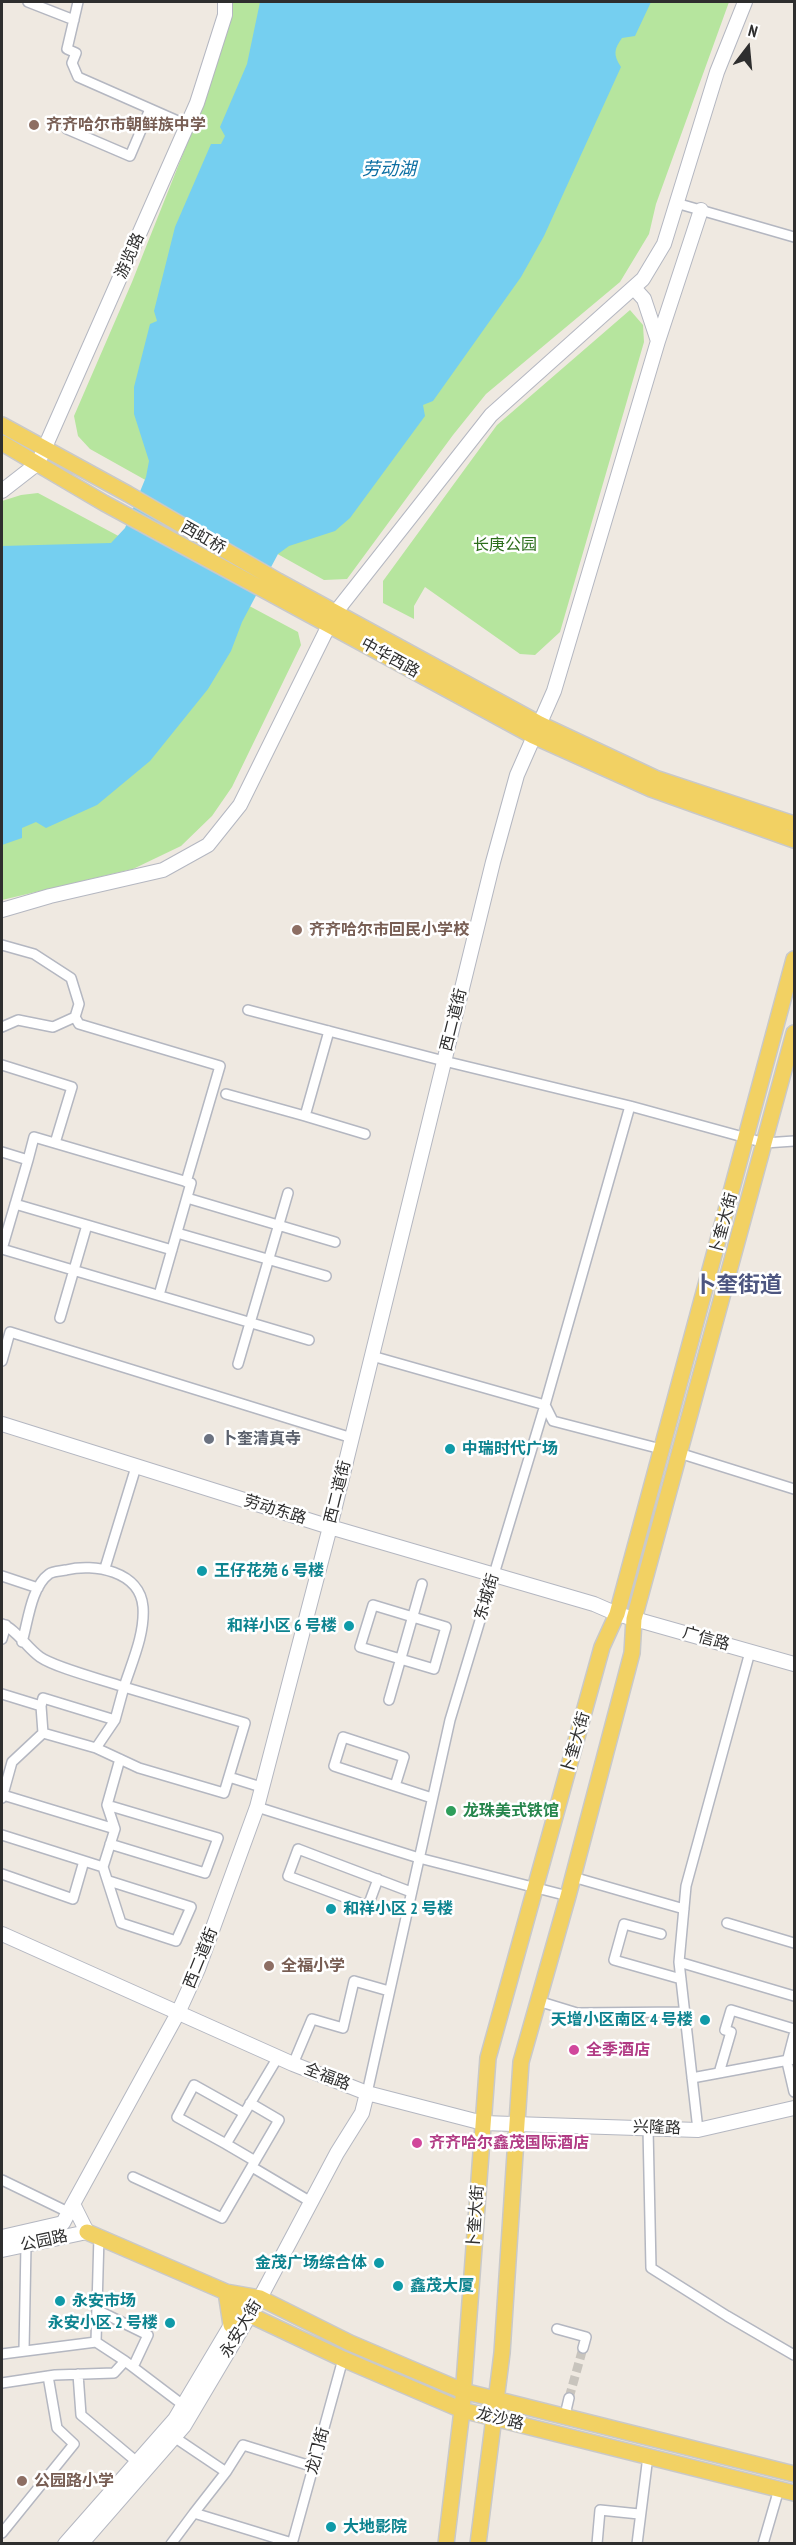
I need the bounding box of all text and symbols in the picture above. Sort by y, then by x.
north arrow [718,18,778,78]
text: N [746,20,760,41]
place label: 齐齐哈尔市朝鲜族中学 [46,115,206,135]
marker: 齐齐哈尔市朝鲜族中学 [27,118,41,132]
water label: 劳动湖 [362,159,416,181]
street label: 游览路 [111,230,149,282]
street label: 西虹桥 [177,518,229,558]
park label: 长庚公园 [473,535,537,555]
street label: 中华西路 [357,634,423,682]
place label: 齐齐哈尔市回民小学校 [309,920,469,940]
marker: 齐齐哈尔市回民小学校 [290,923,304,937]
street label: 西二道街 [437,987,471,1053]
street label: 卜奎大街 [706,1191,742,1257]
district label: 卜奎街道 [694,1273,782,1299]
place label: 卜奎清真寺 [221,1429,301,1449]
marker: 卜奎清真寺 [202,1432,216,1446]
place label: 中瑞时代广场 [462,1439,558,1459]
marker: 中瑞时代广场 [443,1442,457,1456]
street label: 西二道街 [321,1459,355,1525]
street label: 劳动东路 [242,1491,308,1529]
place label: 王仔花苑 6 号楼 [214,1561,324,1581]
marker: 王仔花苑 6 号楼 [195,1564,209,1578]
street label: 东城街 [471,1571,503,1623]
place label: 和祥小区 6 号楼 [227,1616,337,1636]
marker: 和祥小区 6 号楼 [342,1619,356,1633]
street label: 广信路 [680,1623,732,1655]
street label: 卜奎大街 [558,1710,594,1776]
place label: 龙珠美式铁馆 [463,1801,559,1821]
marker: 龙珠美式铁馆 [444,1804,458,1818]
place label: 和祥小区 2 号楼 [343,1899,453,1919]
marker: 和祥小区 2 号楼 [324,1902,338,1916]
street label: 西二道街 [180,1925,222,1991]
place label: 全福小学 [281,1956,345,1976]
marker: 全福小学 [262,1959,276,1973]
place label: 天增小区南区 4 号楼 [551,2010,693,2030]
marker: 天增小区南区 4 号楼 [698,2013,712,2027]
place label: 全季酒店 [586,2040,650,2060]
marker: 全季酒店 [567,2043,581,2057]
street label: 全福路 [301,2059,353,2095]
street label: 兴隆路 [633,2118,681,2138]
place label: 齐齐哈尔鑫茂国际酒店 [429,2133,589,2153]
marker: 齐齐哈尔鑫茂国际酒店 [410,2136,424,2150]
street label: 卜奎大街 [464,2184,488,2250]
street label: 公园路 [19,2227,69,2255]
place label: 金茂广场综合体 [255,2253,367,2273]
marker: 金茂广场综合体 [372,2256,386,2270]
place label: 鑫茂大厦 [410,2276,474,2296]
marker: 鑫茂大厦 [391,2279,405,2293]
place label: 永安市场 [72,2291,136,2311]
marker: 永安市场 [53,2294,67,2308]
street label: 永安大街 [216,2297,266,2361]
place label: 永安小区 2 号楼 [48,2313,158,2333]
marker: 永安小区 2 号楼 [163,2316,177,2330]
street label: 龙沙路 [474,2404,526,2434]
street label: 龙门街 [303,2425,333,2477]
place label: 公园路小学 [34,2471,114,2491]
marker: 公园路小学 [15,2474,29,2488]
place label: 大地影院 [343,2517,407,2537]
marker: 大地影院 [324,2520,338,2534]

